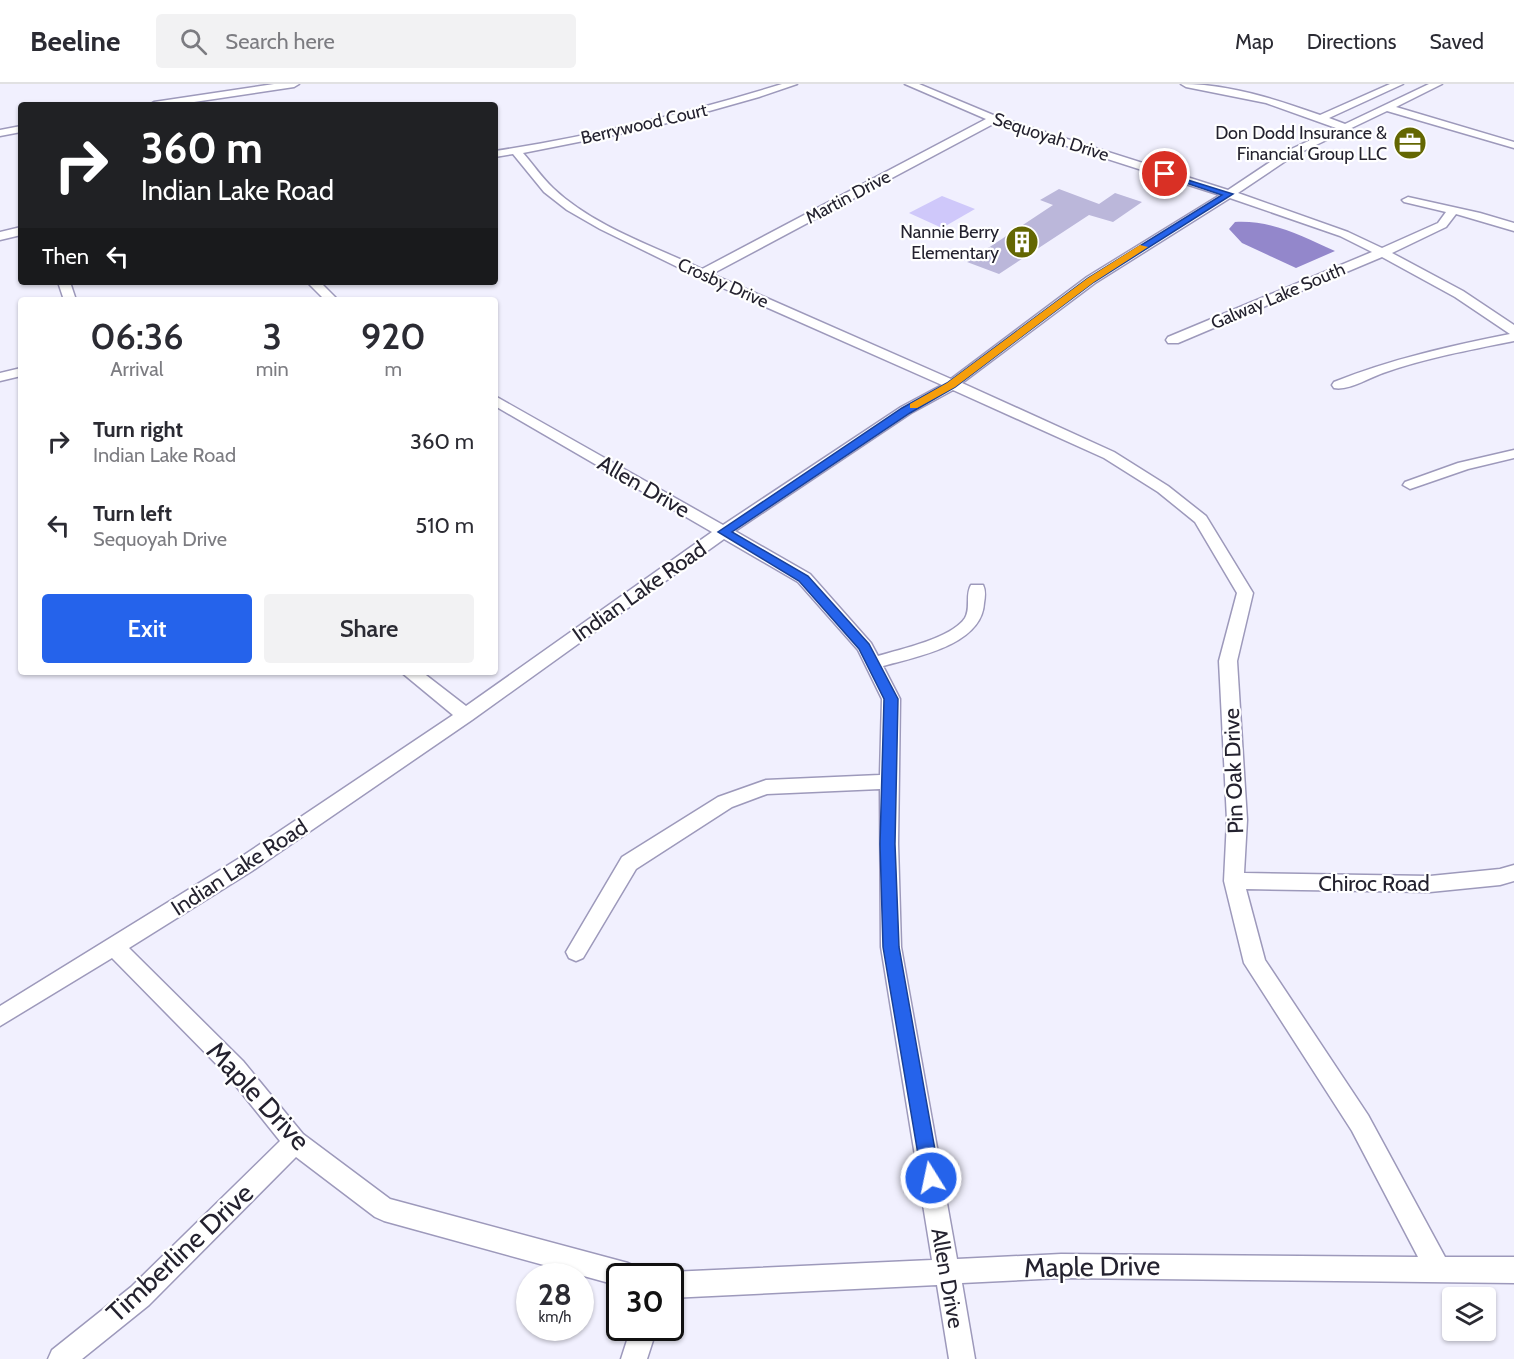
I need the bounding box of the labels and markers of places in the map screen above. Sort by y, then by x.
place label: Don Dodd Insurance & Financial Group LLC [1215,122,1387,165]
office icon: Don Dodd Insurance & Financial Group LLC [1392,125,1428,161]
pin [1139,148,1190,199]
place label: Nannie Berry Elementary [900,221,999,264]
building icon: Nannie Berry Elementary [1004,224,1040,260]

